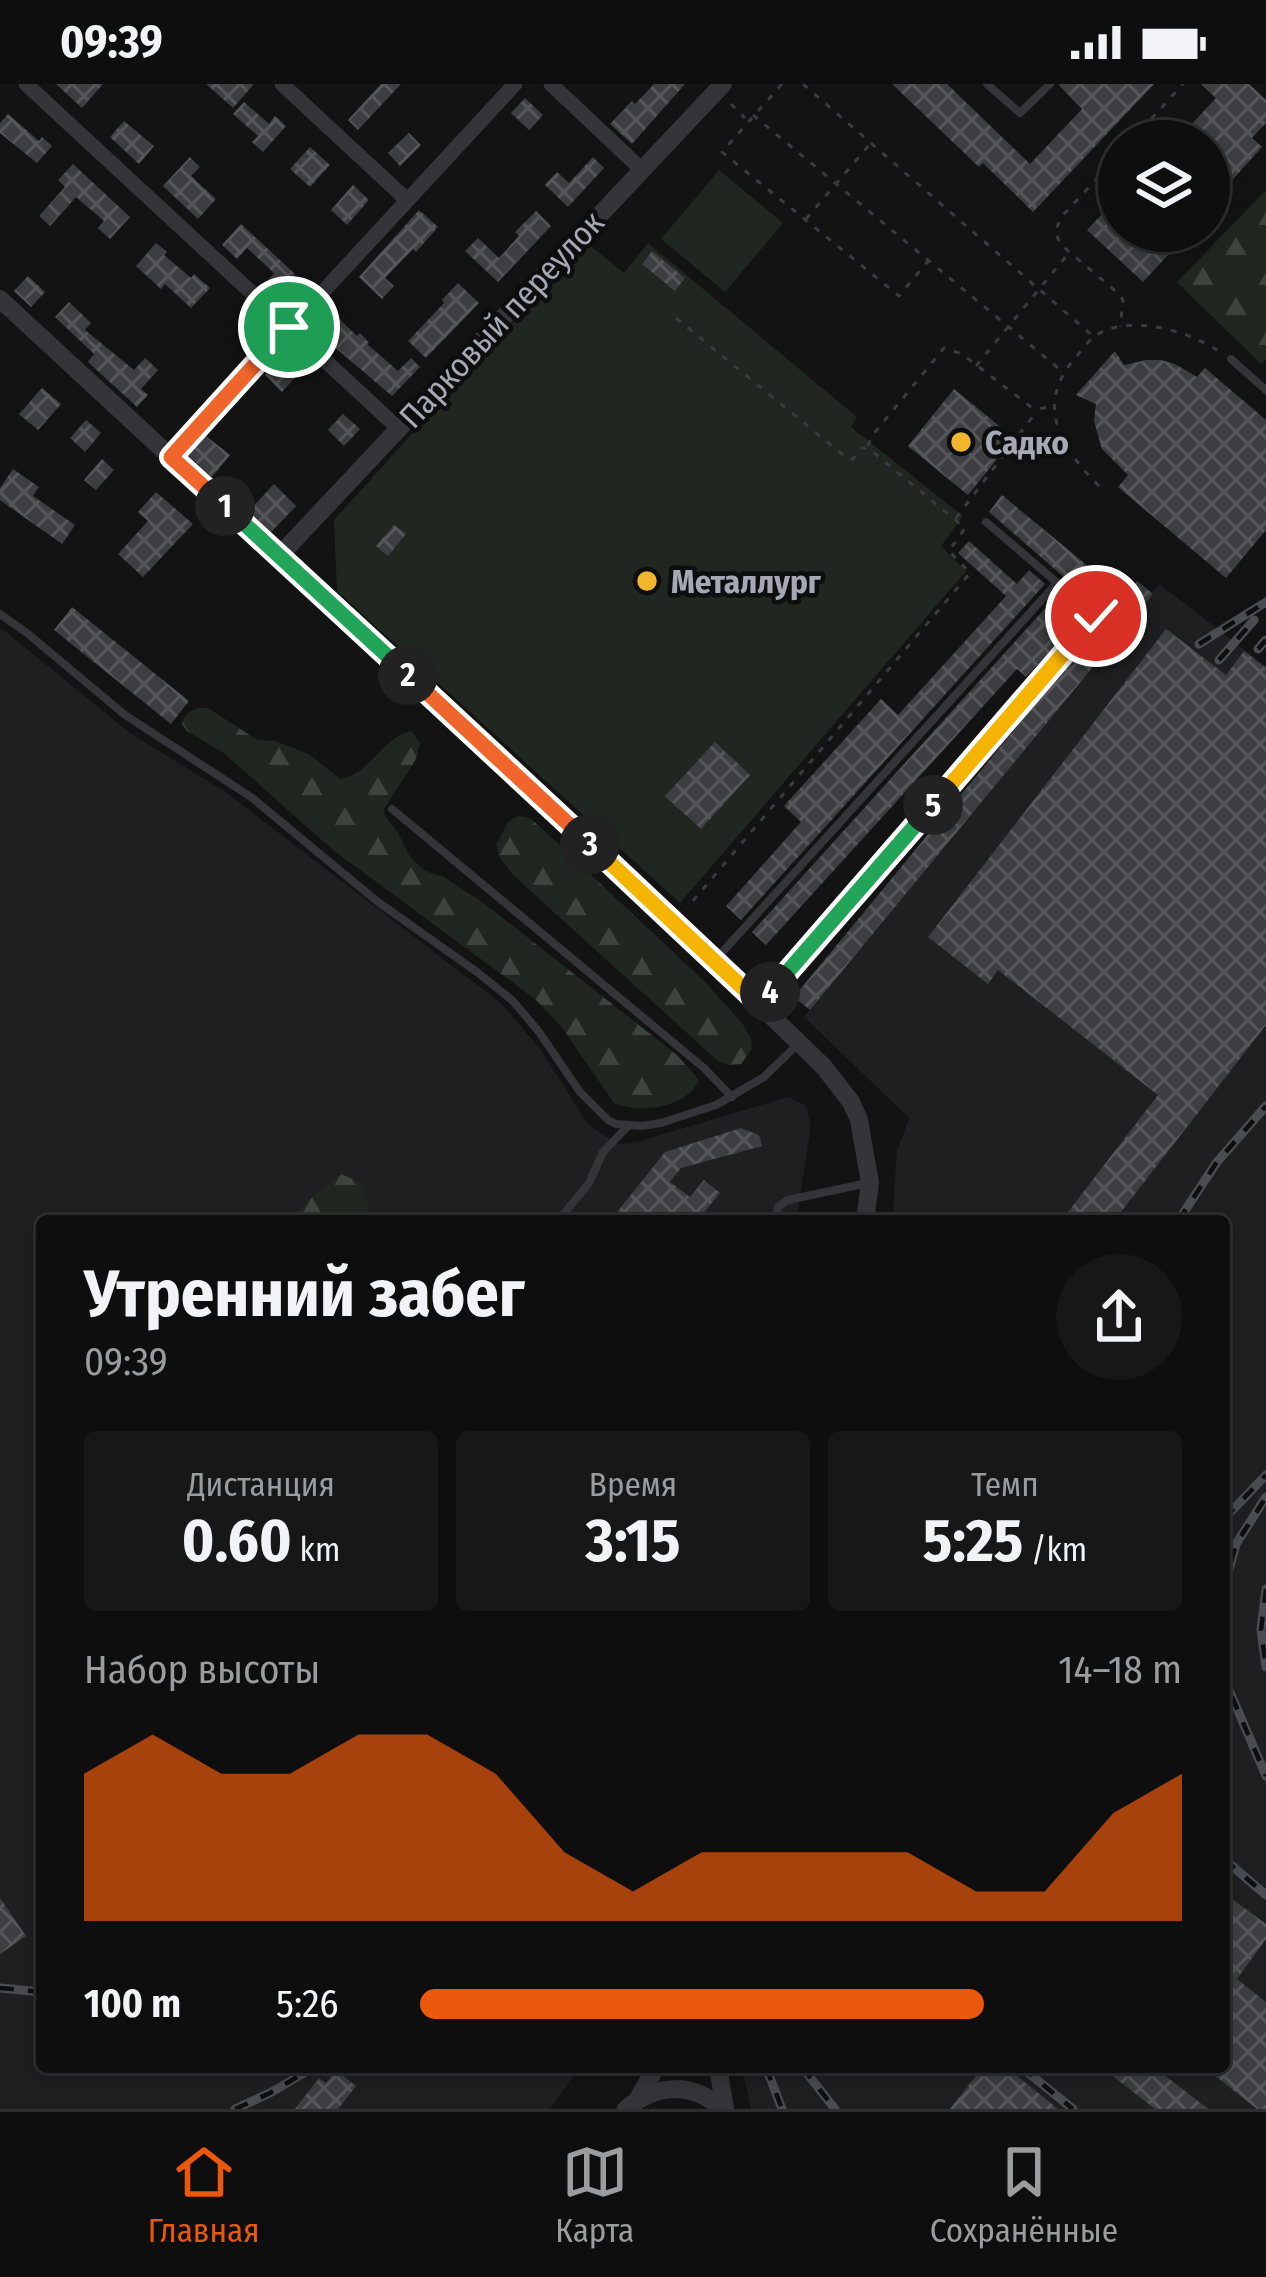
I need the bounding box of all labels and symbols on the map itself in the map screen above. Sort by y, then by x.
street label: Парковый переулок [391,203,613,436]
pin [238,276,340,378]
place label: Садко [985,423,1069,463]
marker: Садко [948,429,974,455]
pin: 1 [195,476,255,536]
place label: Металлург [671,562,822,602]
pin [1045,565,1147,667]
marker: Металлург [634,568,660,594]
pin: 2 [378,645,438,705]
pin: 5 [903,775,963,835]
pin: 3 [560,814,620,874]
pin: 4 [740,962,800,1022]

